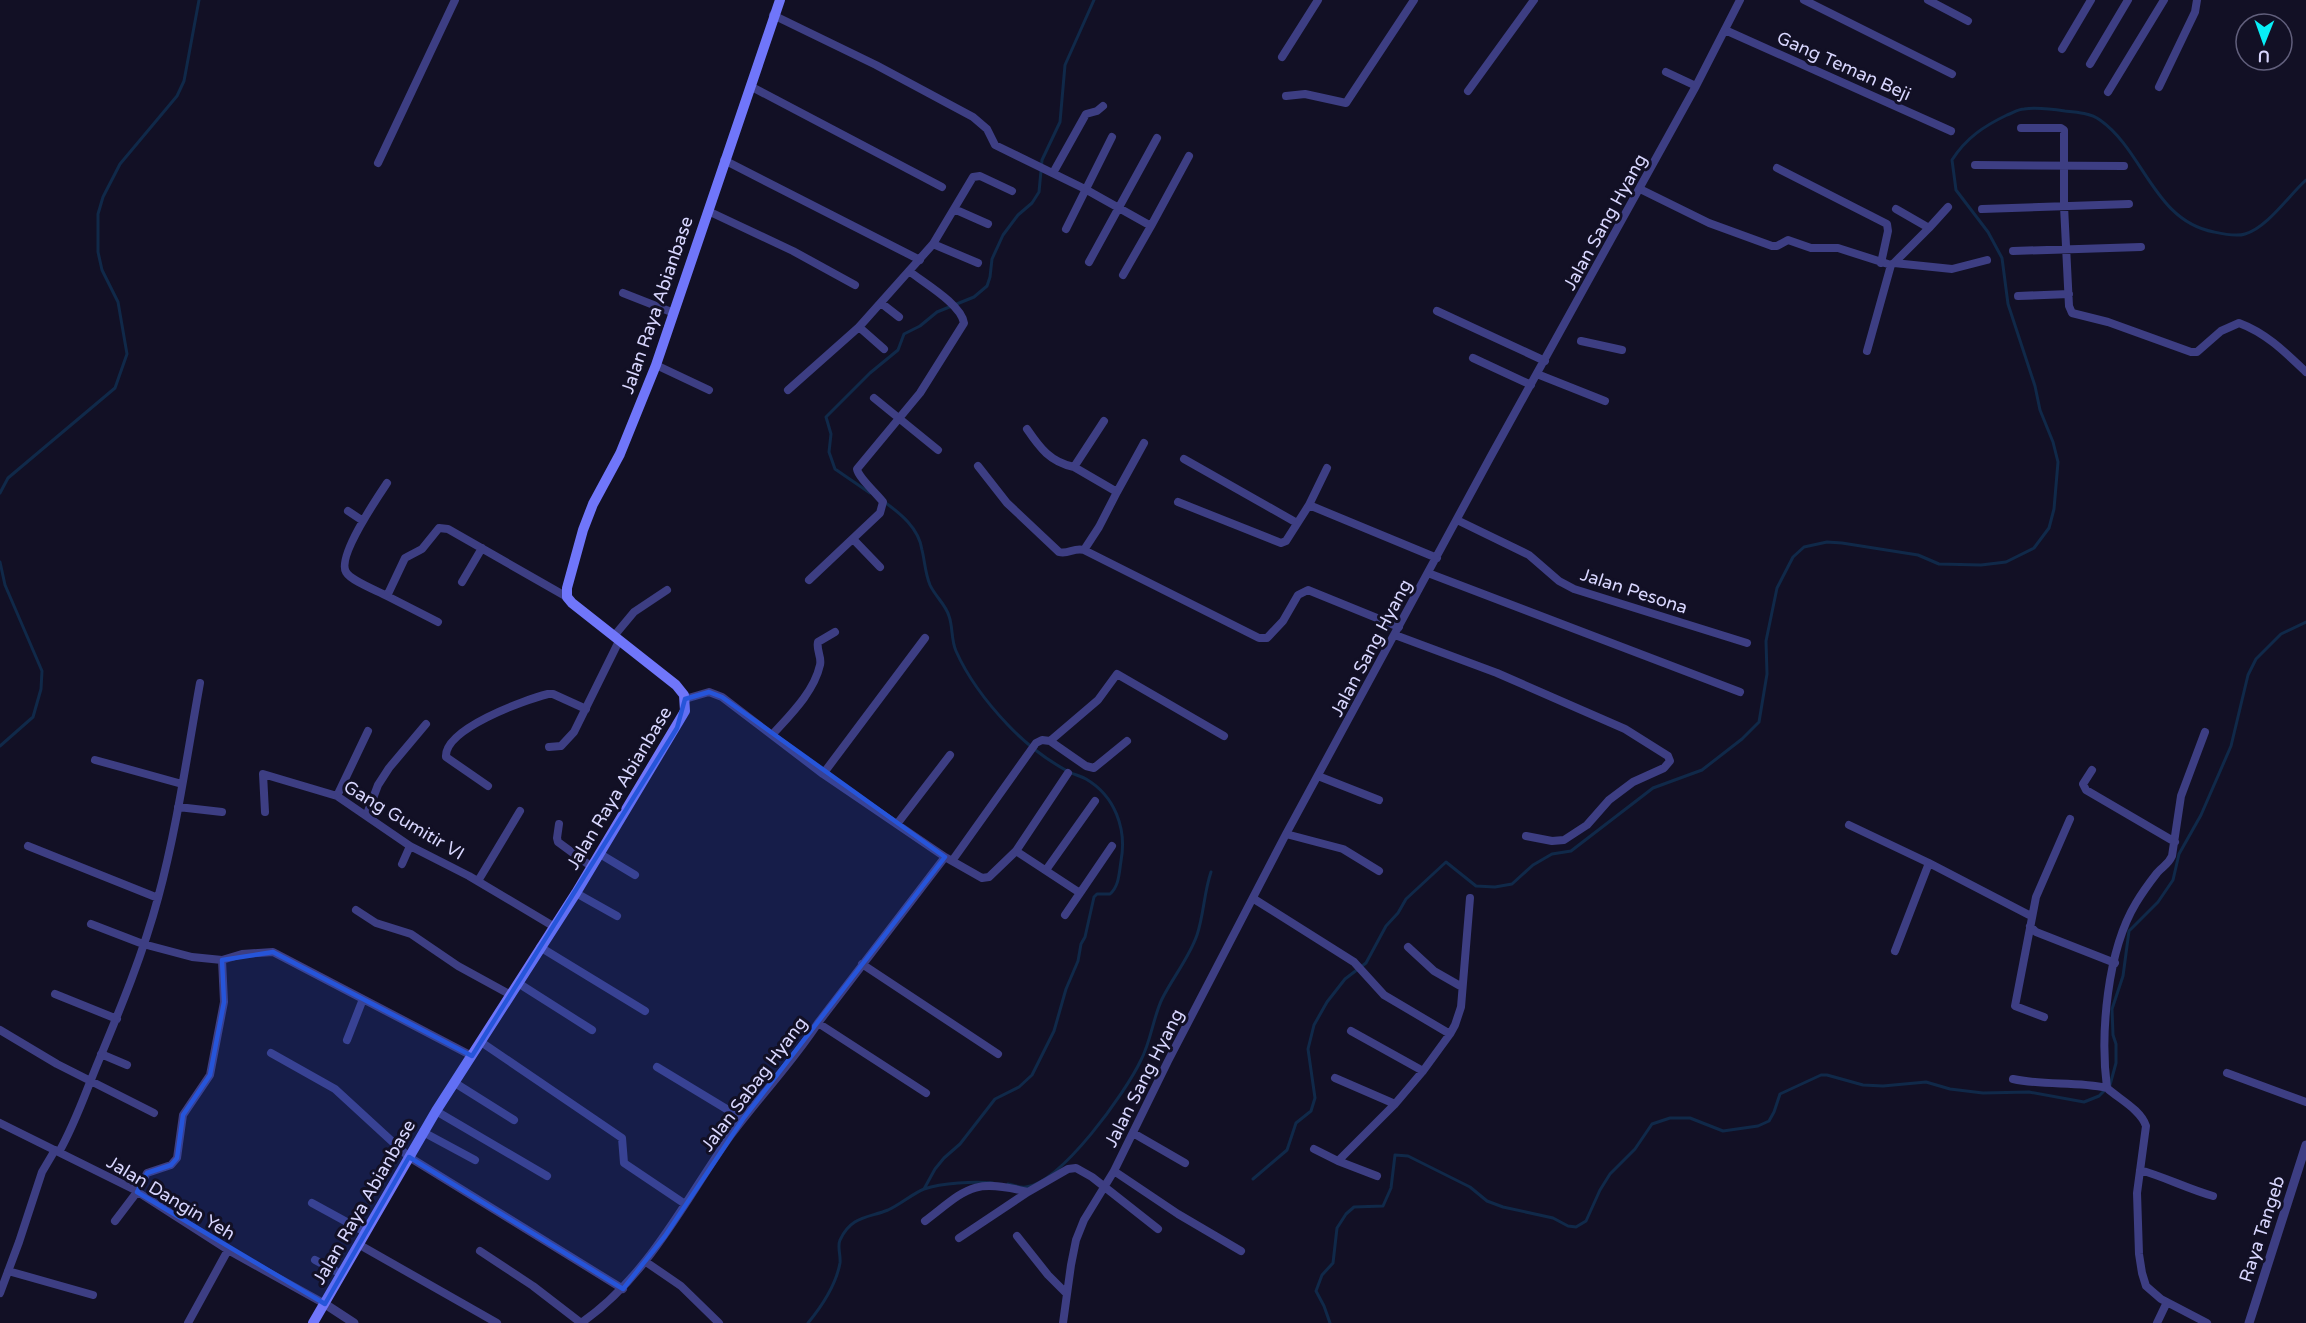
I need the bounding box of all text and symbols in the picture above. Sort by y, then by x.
north arrow [2234,12,2294,72]
street label: Gang Teman Beji [1773,27,1915,105]
text: U [2258,46,2270,66]
street label: Jalan Sang Hyang [1558,150,1652,294]
street label: Jalan Raya Abianbase [616,213,698,397]
street label: Jalan Pesona [1578,563,1690,619]
street label: Jalan Sang Hyang [1326,576,1416,720]
street label: Jalan Raya Abianbase [562,702,676,874]
street label: Gang Gumitir VI [340,775,468,865]
street label: Jalan Sang Hyang [1100,1005,1188,1151]
street label: Jalan Sabag Hyang [696,1012,812,1156]
street label: Jalan Raya Abianbase [308,1116,420,1288]
street label: Jalan Dangin Yeh [103,1151,239,1245]
street label: Raya Tangeb [2234,1173,2290,1285]

